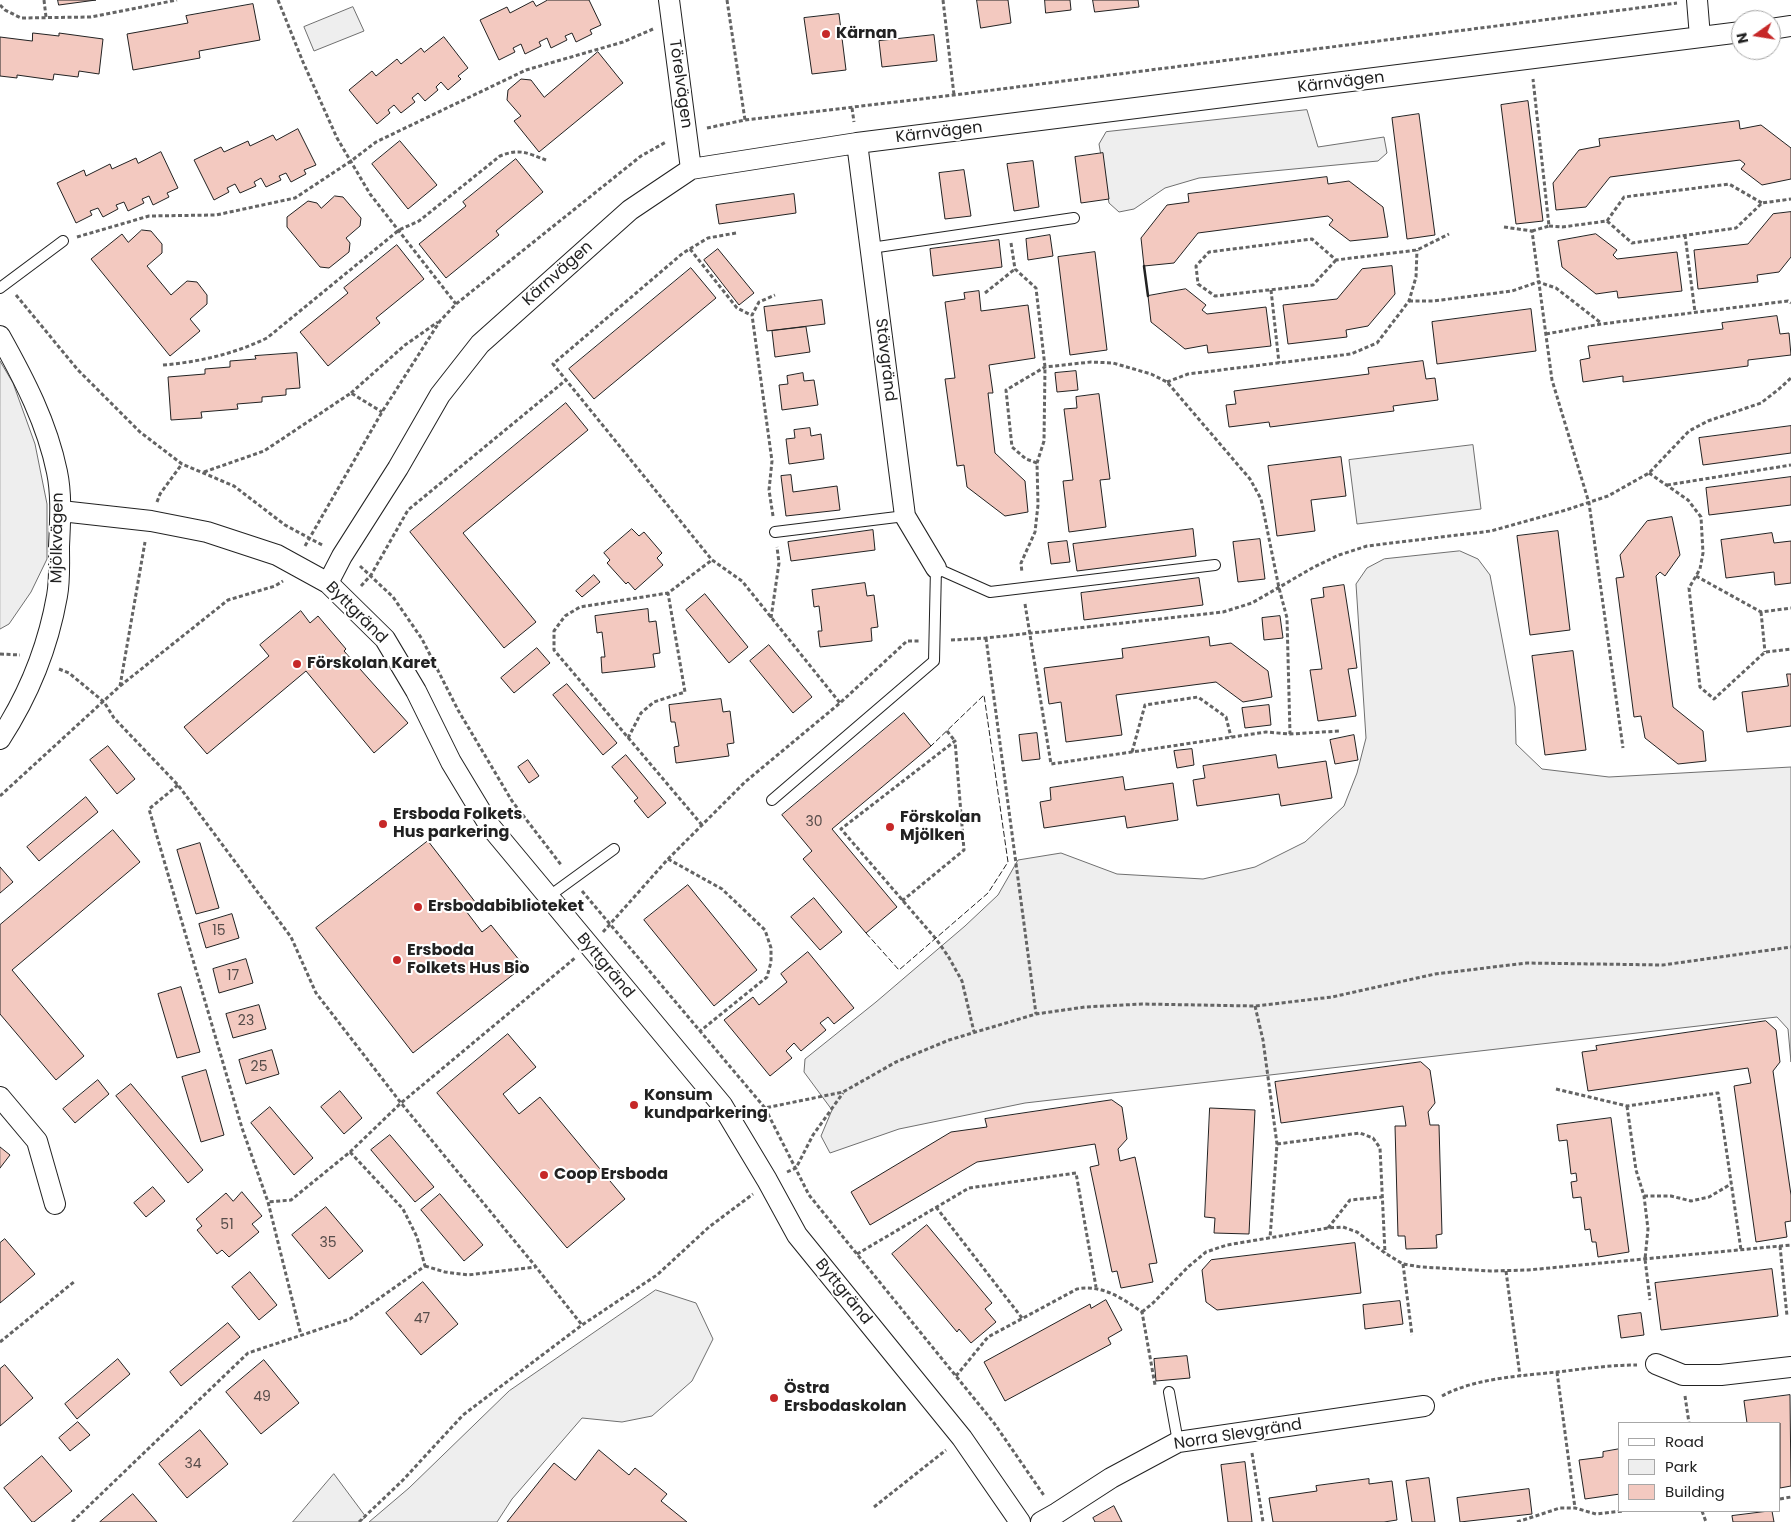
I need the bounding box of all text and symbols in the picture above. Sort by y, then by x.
north arrow [1731,10,1781,60]
place label: Kärnan [836,24,897,44]
marker: Kärnan [820,28,832,40]
text: N [1731,31,1753,46]
street label: Törelvägen [664,38,696,130]
street label: Kärnvägen [1296,68,1386,98]
street label: Kärnvägen [894,118,984,148]
street label: Kärnvägen [519,238,597,310]
street label: Stävgränd [870,317,900,403]
street label: Mjölkvägen [48,492,68,584]
street label: Byttgränd [321,578,391,648]
place label: Förskolan Karet [307,654,437,674]
marker: Förskolan Karet [291,658,303,670]
place label: Ersboda Folkets Hus parkering [393,805,522,843]
place label: Förskolan Mjölken [900,808,981,846]
house number: 30 [805,814,823,830]
marker: Ersboda Folkets Hus parkering [377,818,389,830]
marker: Förskolan Mjölken [884,821,896,833]
place label: Ersbodabiblioteket [428,897,584,917]
marker: Ersbodabiblioteket [412,901,424,913]
house number: 15 [212,923,226,939]
street label: Byttgränd [572,930,638,1002]
place label: Ersboda Folkets Hus Bio [407,941,529,979]
marker: Ersboda Folkets Hus Bio [391,954,403,966]
house number: 17 [227,968,239,984]
house number: 23 [238,1013,254,1029]
house number: 25 [251,1059,267,1075]
place label: Konsum kundparkering [644,1086,768,1124]
marker: Konsum kundparkering [628,1099,640,1111]
place label: Coop Ersboda [554,1165,668,1185]
marker: Coop Ersboda [538,1169,550,1181]
house number: 51 [220,1217,234,1233]
house number: 35 [319,1235,337,1251]
street label: Byttgränd [811,1255,875,1329]
house number: 47 [414,1311,430,1327]
place label: Östra Ersbodaskolan [784,1379,907,1417]
house number: 49 [253,1389,271,1405]
marker: Östra Ersbodaskolan [768,1392,780,1404]
street label: Norra Slevgränd [1173,1415,1303,1455]
legend [1618,1422,1781,1512]
text: Road [1665,1431,1704,1452]
house number: 34 [184,1456,202,1472]
text: Park [1665,1456,1697,1477]
text: Building [1665,1481,1725,1502]

